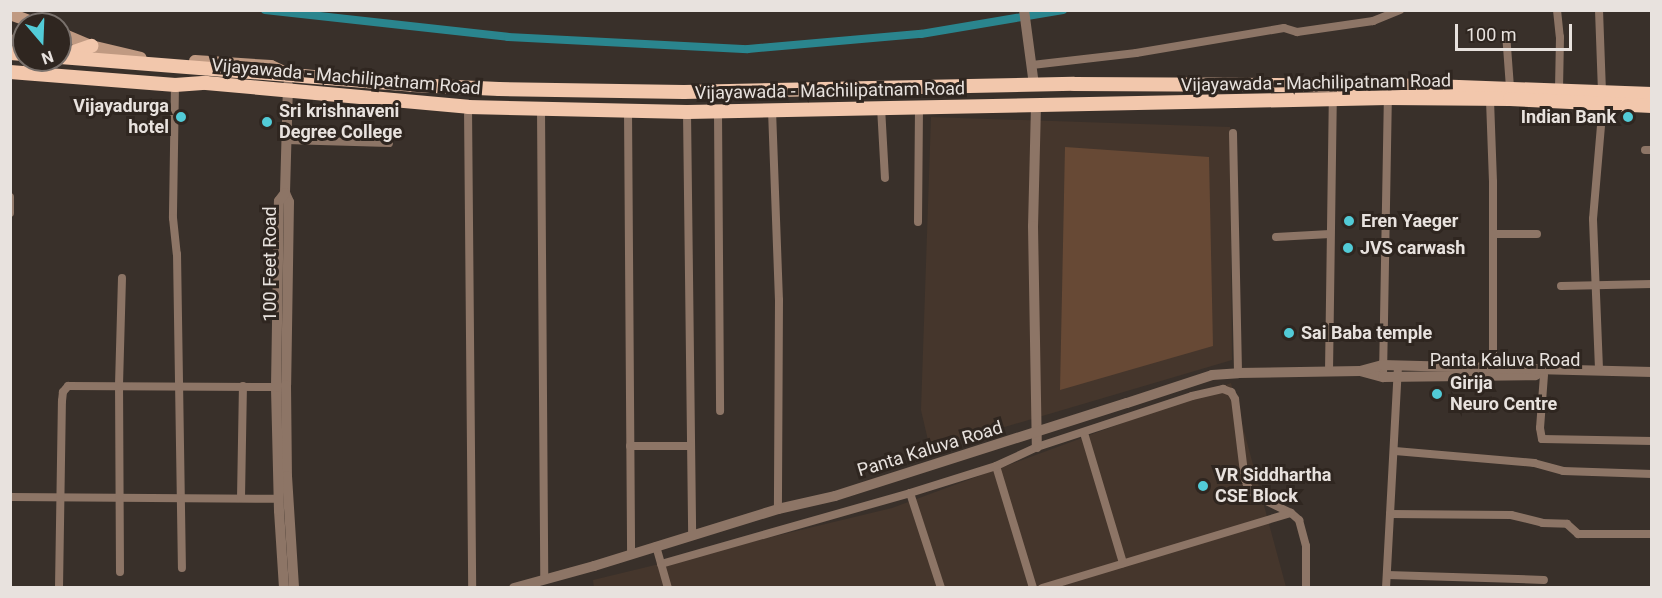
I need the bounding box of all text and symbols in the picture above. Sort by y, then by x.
north arrow [12,12,72,72]
scale bar [1458,12,1575,50]
text: 100 m [1466,24,1517,45]
text: N [39,47,56,68]
street label: Vijayawada - Machilipatnam Road [210,54,482,100]
street label: Vijayawada - Machilipatnam Road [1181,70,1451,96]
street label: Vijayawada - Machilipatnam Road [695,78,965,104]
place label: Vijayadurga hotel [73,96,169,138]
place label: Sri krishnaveni Degree College [279,101,402,144]
place label: Indian Bank [1521,106,1616,128]
marker: Vijayadurga hotel [174,110,188,124]
marker: Indian Bank [1621,110,1635,124]
marker: Sri krishnaveni Degree College [260,115,274,129]
street label: 100 Feet Road [259,206,281,322]
place label: Eren Yaeger [1361,210,1458,232]
marker: Eren Yaeger [1342,214,1356,228]
place label: JVS carwash [1360,237,1465,259]
marker: JVS carwash [1341,241,1355,255]
place label: Sai Baba temple [1301,322,1432,344]
marker: Sai Baba temple [1282,326,1296,340]
street label: Panta Kaluva Road [1430,349,1580,371]
place label: Girija Neuro Centre [1450,373,1557,416]
marker: Girija Neuro Centre [1428,385,1446,403]
street label: Panta Kaluva Road [855,417,1005,481]
place label: VR Siddhartha CSE Block [1215,465,1331,508]
marker: VR Siddhartha CSE Block [1196,479,1210,493]

